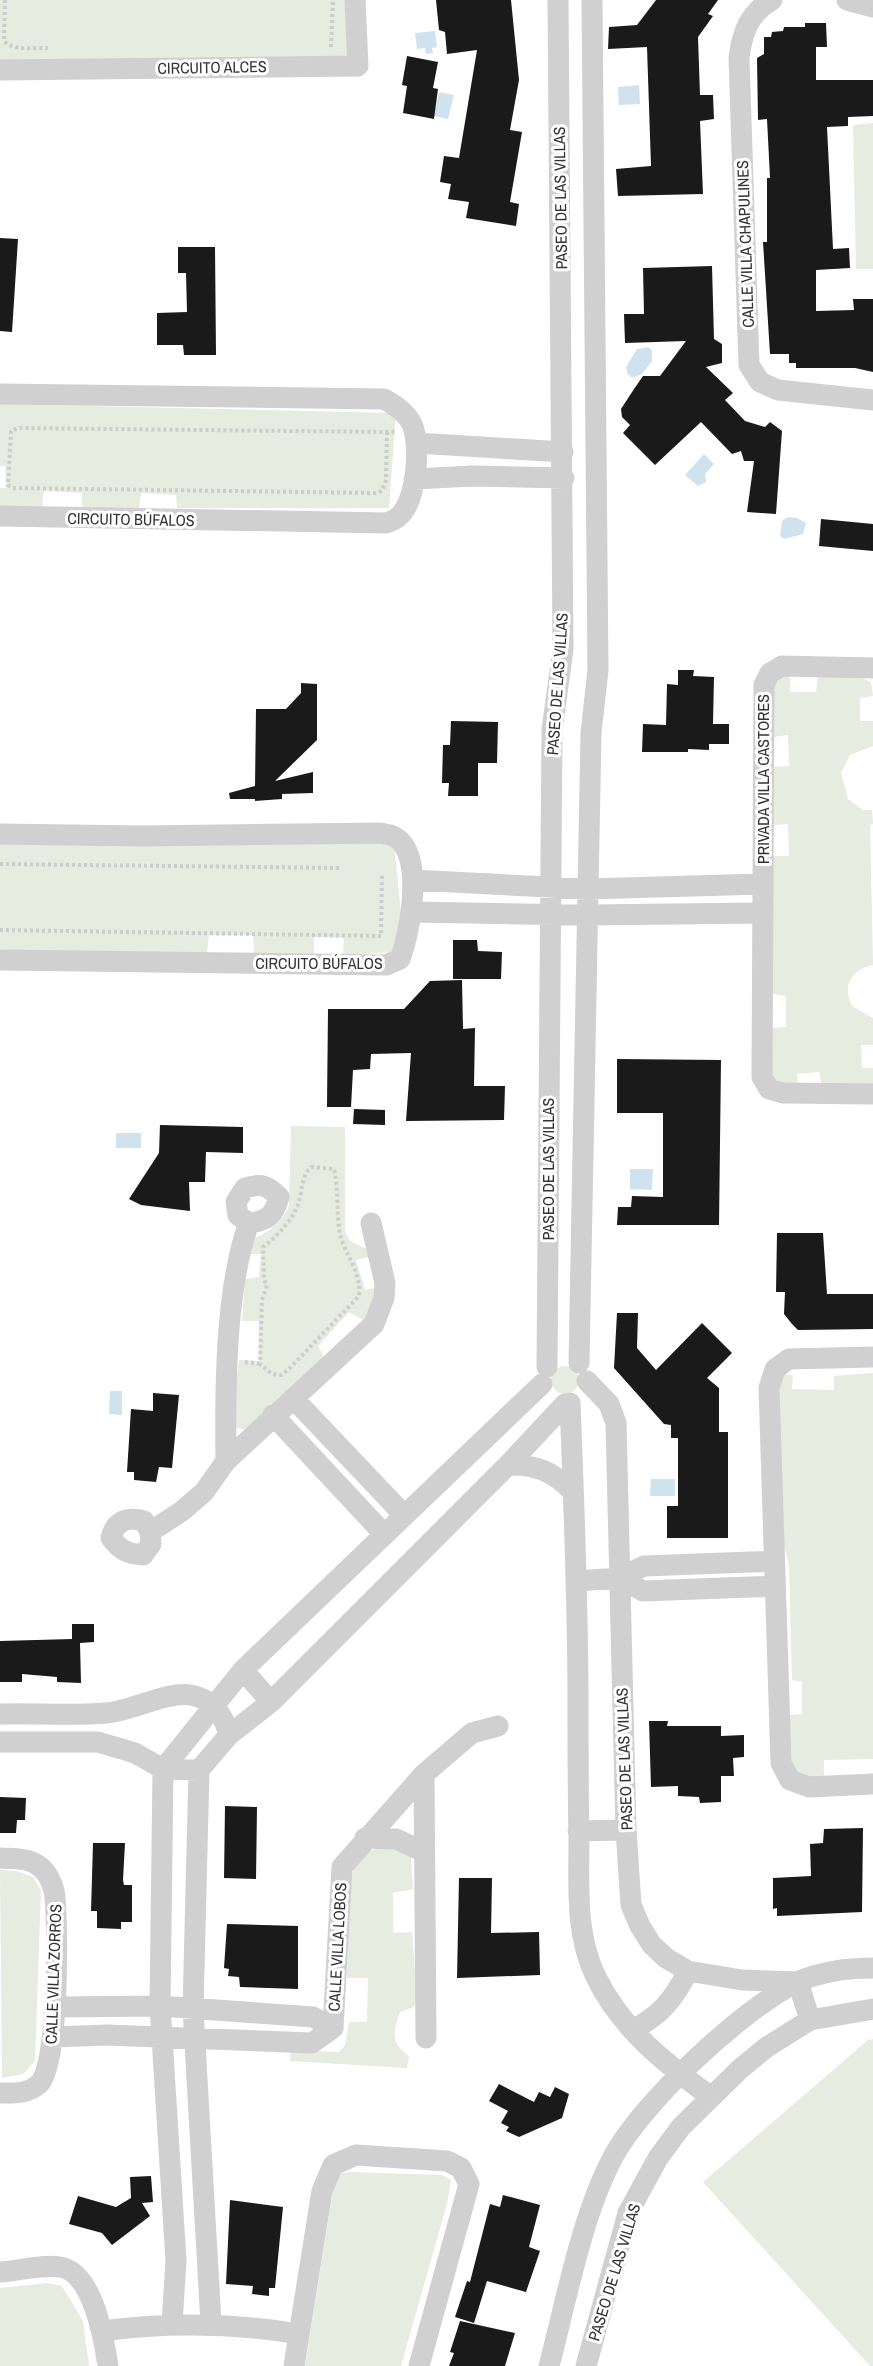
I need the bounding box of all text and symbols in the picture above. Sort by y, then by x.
street label: CIRCUITO ALCES [157,55,267,79]
street label: PASEO DE LAS VILLAS [548,126,572,270]
street label: CALLE VILLA CHAPULINES [731,160,759,328]
street label: CIRCUITO BÚFALOS [67,507,195,531]
street label: PASEO DE LAS VILLAS [541,612,573,756]
street label: PRIVADA VILLA CASTORES [752,694,774,864]
street label: CIRCUITO BÚFALOS [255,952,383,974]
street label: PASEO DE LAS VILLAS [537,1097,559,1240]
street label: PASEO DE LAS VILLAS [611,1687,637,1831]
street label: CALLE VILLA LOBOS [323,1882,351,2012]
street label: CALLE VILLA ZORROS [40,1903,66,2044]
street label: PASEO DE LAS VILLAS [583,2200,645,2343]

